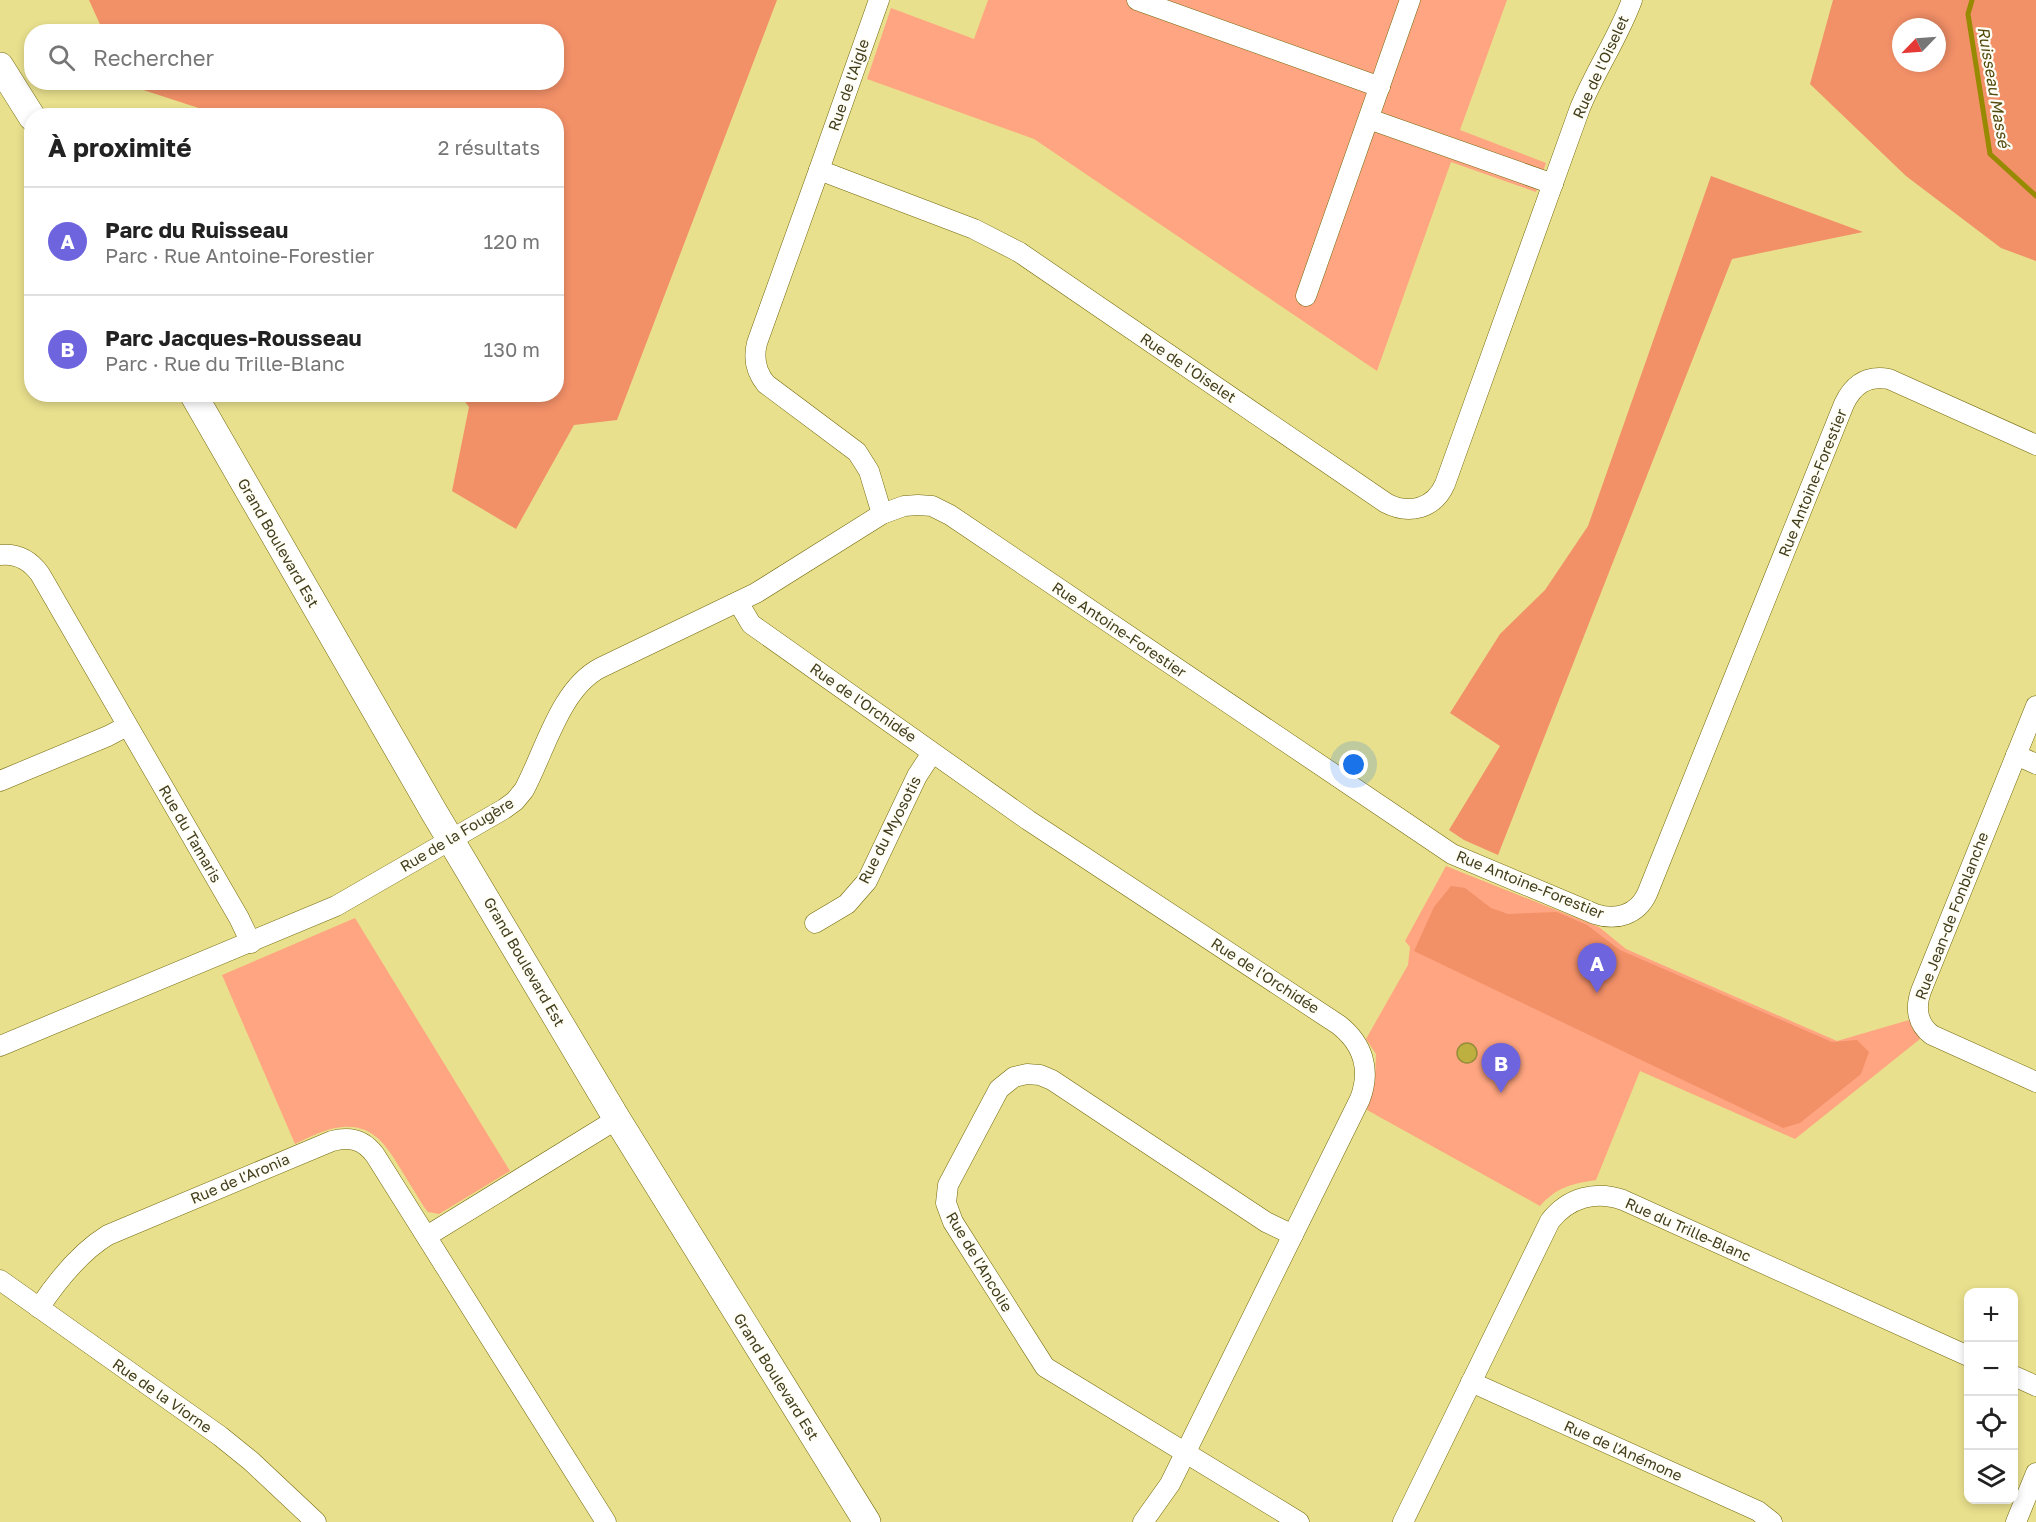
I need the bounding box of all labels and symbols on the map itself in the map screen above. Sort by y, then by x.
street label: Rue de l'Oiselet [1568,12,1632,121]
north arrow [1892,18,1946,72]
water label: Ruisseau Massé [1974,25,2015,151]
street label: Rue de l'Aigle [824,36,872,133]
street label: Rue de l'Oiselet [1137,328,1240,406]
street label: Rue Antoine-Forestier [1774,406,1850,559]
street label: Grand Boulevard Est [234,475,323,610]
street label: Rue Antoine-Forestier [1049,578,1190,681]
street label: Rue de l'Orchidée [807,659,920,746]
your location [1339,750,1368,779]
street label: Rue du Myosotis [854,773,924,886]
street label: Rue du Tamaris [156,782,226,885]
street label: Rue de la Fougère [396,793,517,875]
street label: Rue Jean-de Fonblanche [1911,829,1992,1002]
street label: Rue Antoine-Forestier [1454,846,1607,922]
street label: Grand Boulevard Est [480,894,569,1029]
street label: Rue de l'Orchidée [1208,933,1323,1017]
pin: A [1578,944,1616,993]
pin: B [1482,1044,1520,1093]
street label: Rue de l'Aronia [187,1149,292,1207]
street label: Rue du Trille-Blanc [1623,1193,1754,1265]
street label: Rue de l'Ancolie [943,1208,1017,1315]
street label: Grand Boulevard Est [730,1310,823,1443]
street label: Rue de la Viorne [109,1354,216,1436]
street label: Rue de l'Anémone [1561,1416,1686,1484]

